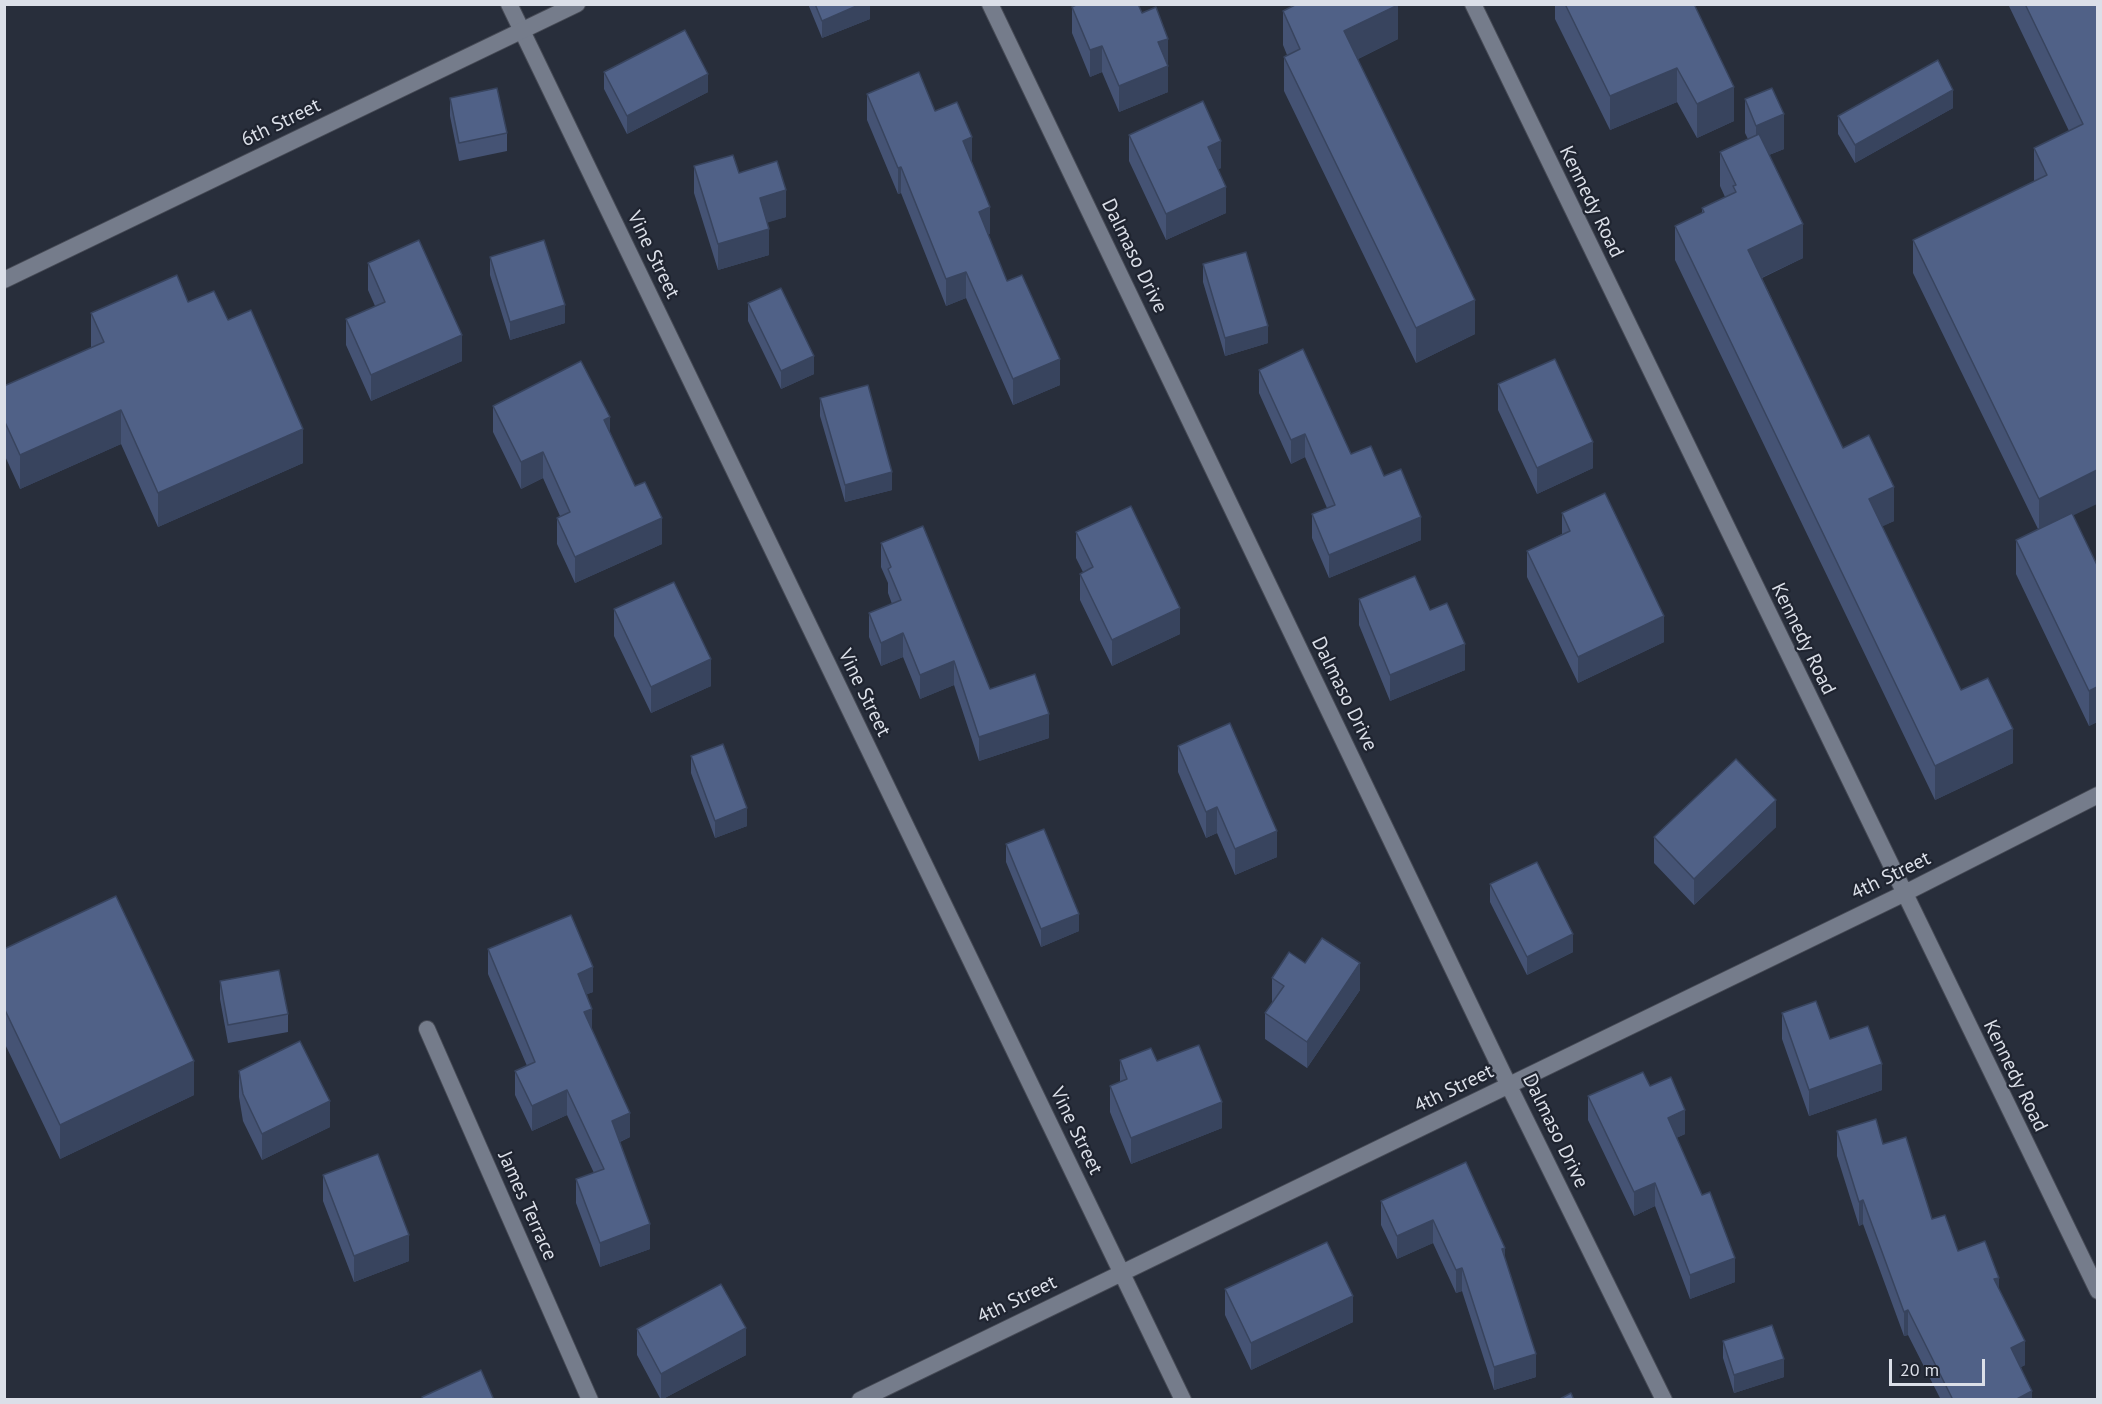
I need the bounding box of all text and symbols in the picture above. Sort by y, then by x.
street label: 6th Street [238,94,324,152]
street label: Kennedy Road [1554,142,1628,262]
street label: Dalmaso Drive [1096,195,1172,317]
street label: Vine Street [622,207,684,303]
street label: Kennedy Road [1766,579,1840,699]
street label: Dalmaso Drive [1306,633,1382,755]
street label: Vine Street [833,645,895,741]
street label: 4th Street [1848,847,1934,905]
street label: Kennedy Road [1978,1016,2052,1136]
street label: 4th Street [1411,1060,1497,1118]
street label: Dalmaso Drive [1517,1070,1593,1192]
street label: Vine Street [1045,1083,1107,1179]
street label: James Terrace [492,1148,562,1264]
street label: 4th Street [974,1271,1060,1329]
scale bar [1892,1347,1988,1385]
text: 20 m [1900,1358,1939,1381]

